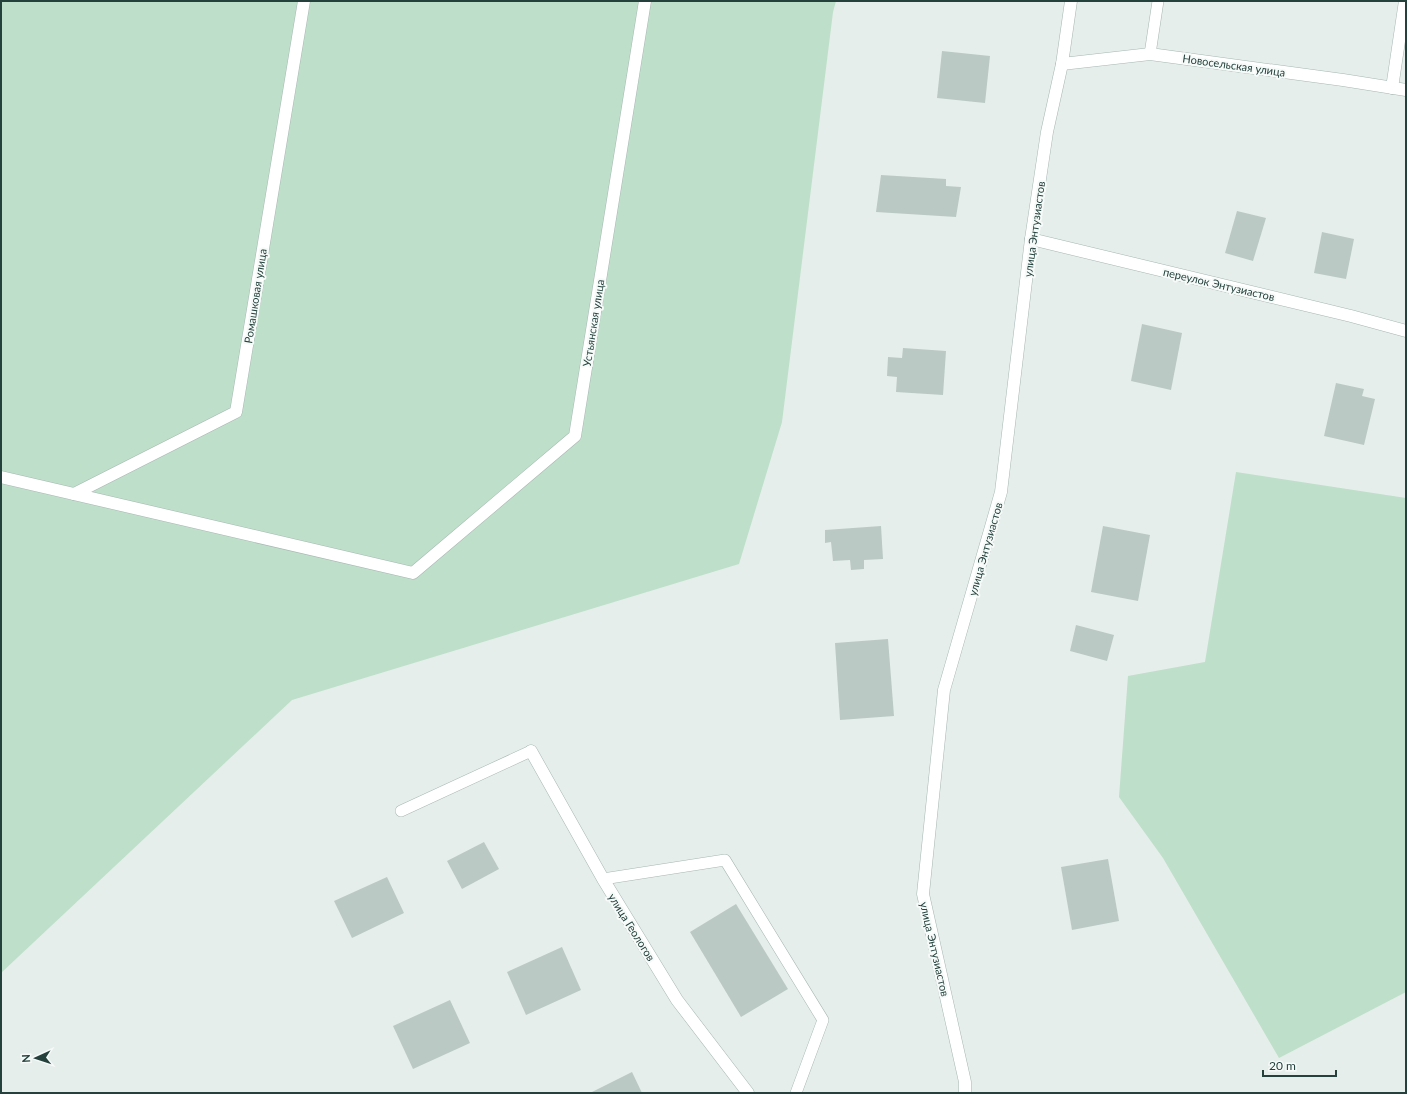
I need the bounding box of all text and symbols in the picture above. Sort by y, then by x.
street label: Новосельская улица [1182,51,1286,79]
street label: улица Энтузиастов [1021,180,1047,278]
street label: Ромашковая улица [241,248,269,344]
street label: переулок Энтузиастов [1162,265,1276,303]
street label: Устьянская улица [580,278,606,368]
street label: улица Энтузиастов [965,501,1005,597]
street label: улица Геологов [606,891,658,963]
street label: улица Энтузиастов [918,900,952,998]
north arrow [16,1038,56,1078]
scale bar [1263,1052,1336,1078]
text: N [19,1054,32,1063]
text: 20 m [1269,1058,1296,1073]

